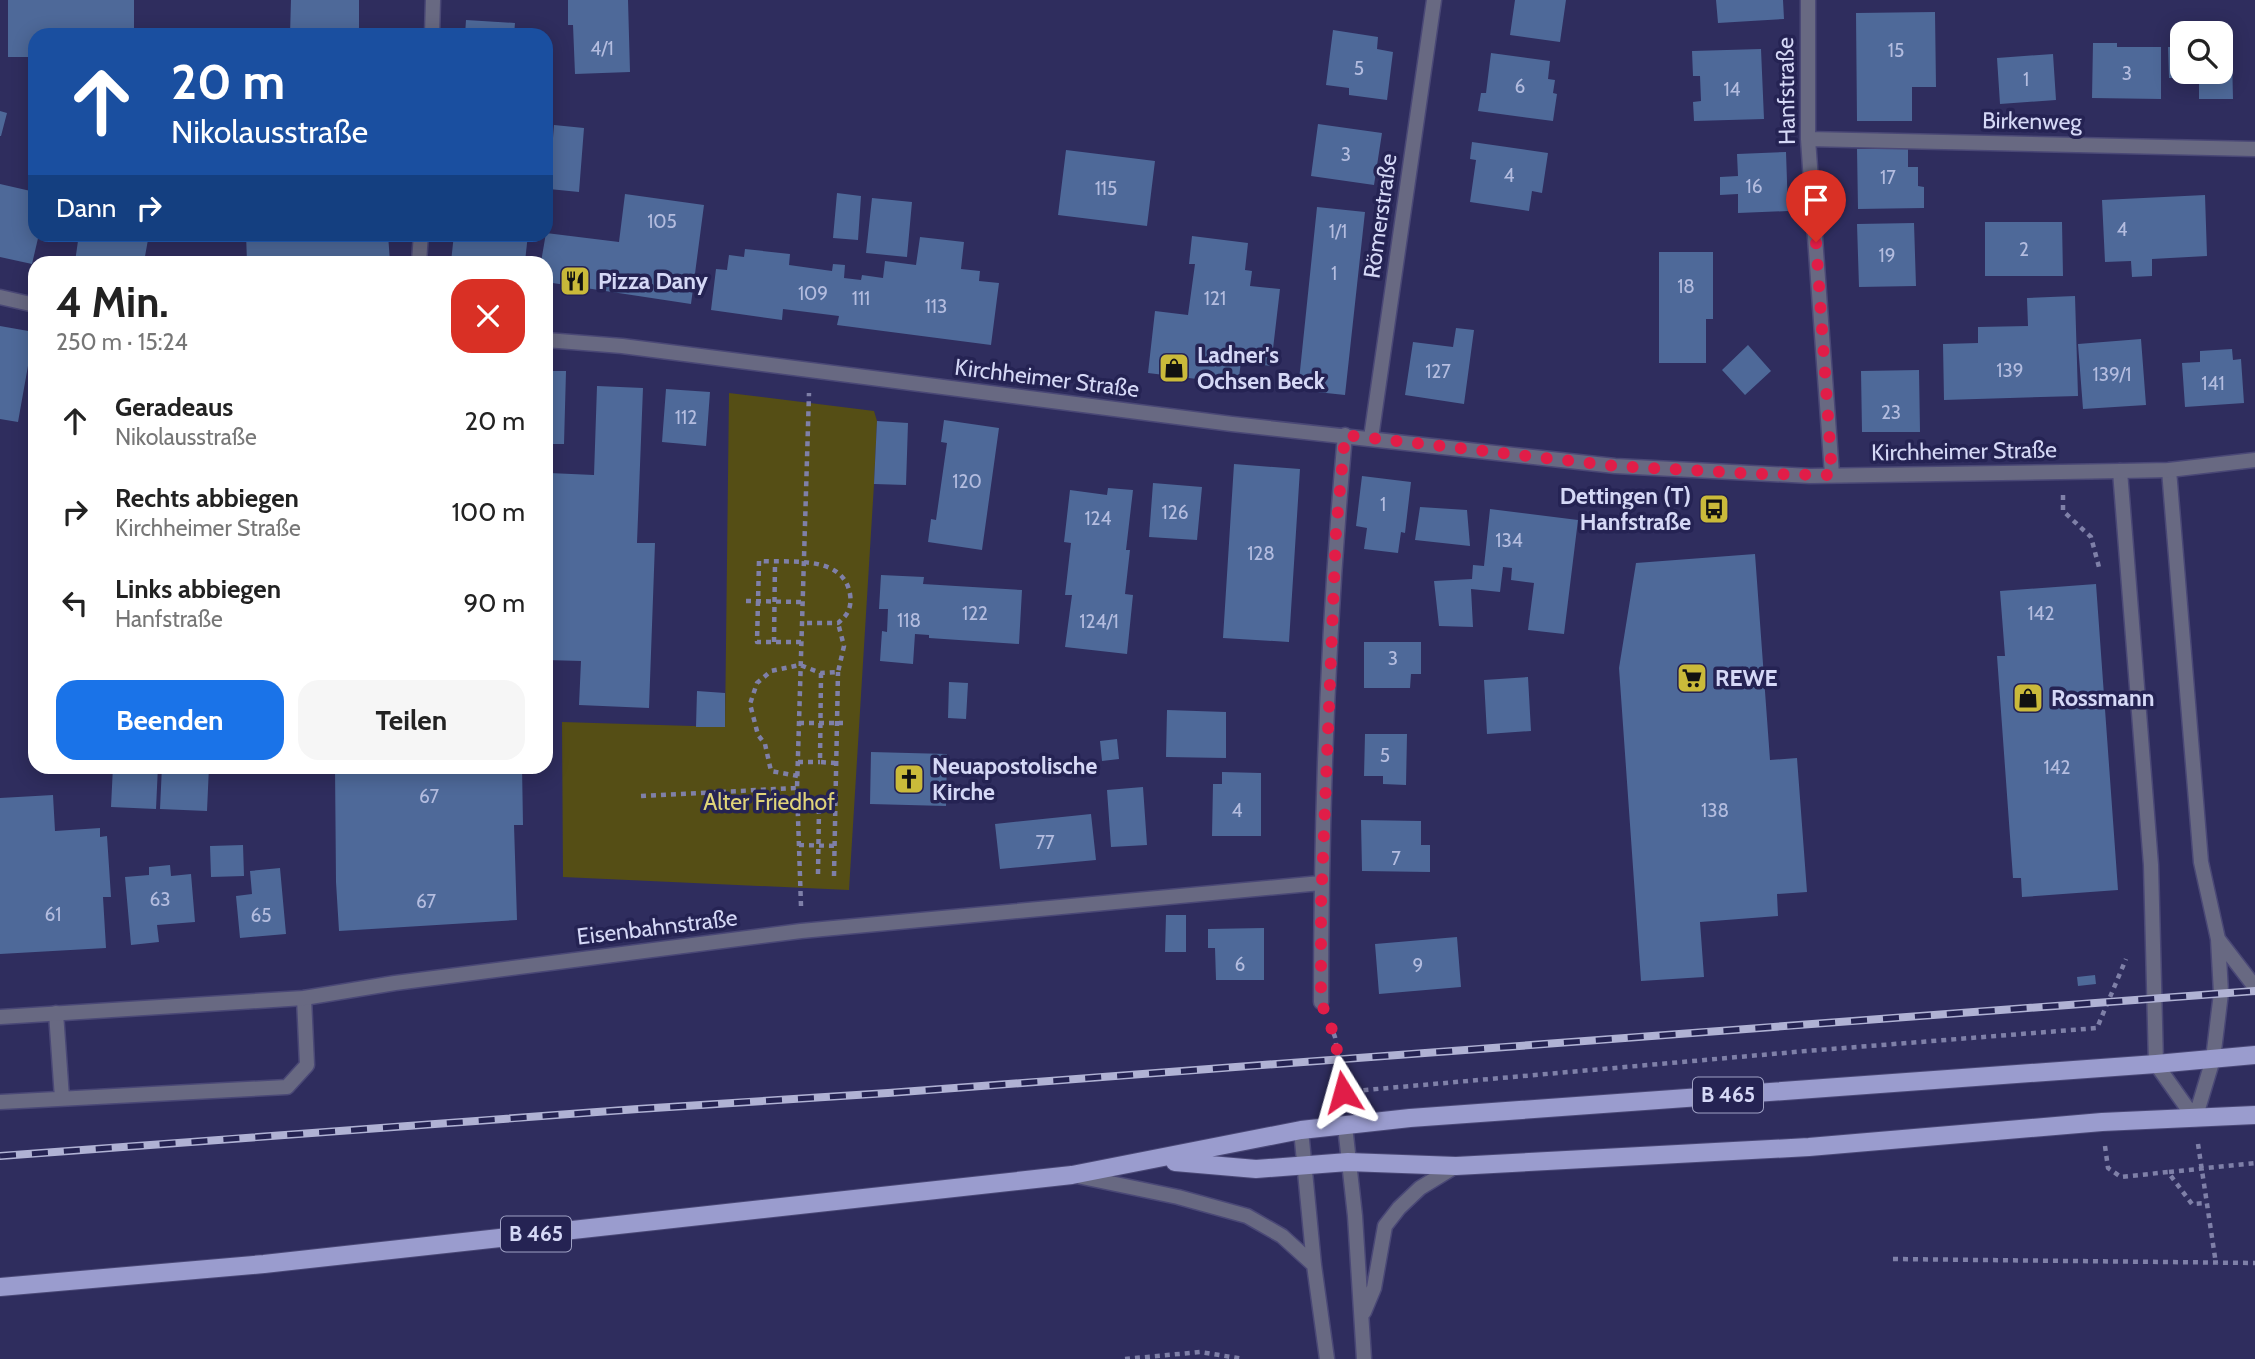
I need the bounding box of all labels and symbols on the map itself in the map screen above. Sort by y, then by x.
house number: 4/1 [590,37,614,60]
street label: Hanfstraße [1771,37,1801,145]
house number: 15 [1888,39,1904,62]
house number: 5 [1354,57,1364,80]
house number: 3 [2122,62,2132,85]
house number: 1 [2023,68,2029,91]
house number: 6 [1515,75,1525,98]
house number: 14 [1723,78,1741,101]
street label: Birkenweg [1982,106,2083,136]
house number: 3 [1341,143,1351,166]
street label: Römerstraße [1357,152,1403,280]
house number: 4 [1504,164,1515,187]
house number: 17 [1880,166,1896,189]
pin [1786,170,1846,242]
house number: 16 [1746,175,1763,198]
house number: 115 [1095,177,1117,200]
house number: 105 [647,210,677,233]
house number: 4 [2117,218,2128,241]
house number: 1/1 [1329,220,1347,243]
house number: 2 [2019,238,2029,261]
house number: 19 [1879,244,1896,267]
house number: 1 [1331,262,1337,285]
restaurant icon: Pizza Dany [558,264,592,298]
place label: Pizza Dany [598,267,709,295]
house number: 18 [1677,275,1695,298]
house number: 109 [798,282,828,305]
house number: 111 [852,287,870,310]
house number: 121 [1204,287,1226,310]
house number: 113 [925,295,947,318]
place label: Ladner's Ochsen Beck [1197,341,1326,395]
shop icon: Ladner's Ochsen Beck [1157,351,1191,385]
street label: Kirchheimer Straße [953,353,1141,403]
house number: 139 [1996,359,2024,382]
house number: 127 [1425,360,1451,383]
house number: 139/1 [2092,363,2132,386]
house number: 141 [2201,372,2225,395]
house number: 23 [1881,401,1901,424]
house number: 112 [675,406,697,429]
street label: Kirchheimer Straße [1871,435,2057,467]
house number: 120 [952,470,982,493]
place label: Dettingen (T) Hanfstraße [1560,482,1691,536]
bus stop icon: Dettingen (T) Hanfstraße [1697,492,1731,526]
house number: 1 [1380,493,1386,516]
house number: 126 [1162,501,1188,524]
house number: 124 [1084,507,1112,530]
house number: 134 [1495,529,1523,552]
house number: 128 [1247,542,1275,565]
house number: 122 [962,602,988,625]
house number: 142 [2027,602,2055,625]
house number: 118 [897,609,921,632]
house number: 124/1 [1079,610,1119,633]
house number: 3 [1388,647,1398,670]
supermarket icon: REWE [1675,661,1709,695]
place label: REWE [1715,664,1778,692]
shop icon: Rossmann [2011,681,2045,715]
place label: Rossmann [2051,684,2154,712]
house number: 5 [1380,744,1390,767]
place label: Neuapostolische Kirche [932,752,1097,806]
house number: 142 [2043,756,2071,779]
church icon: Neuapostolische Kirche [892,762,926,796]
house number: 67 [419,785,440,808]
park label: Alter Friedhof [703,788,835,816]
house number: 4 [1232,799,1243,822]
house number: 138 [1701,799,1729,822]
house number: 77 [1035,831,1055,854]
house number: 7 [1391,847,1401,870]
house number: 63 [149,888,171,911]
house number: 67 [416,890,437,913]
house number: 61 [45,903,61,926]
street label: Eisenbahnstraße [575,903,739,951]
house number: 65 [250,904,272,927]
house number: 6 [1235,953,1245,976]
house number: 9 [1413,954,1423,977]
position arrow [1306,1055,1380,1129]
road number: B 465 [1693,1078,1763,1112]
road number: B 465 [501,1216,571,1252]

